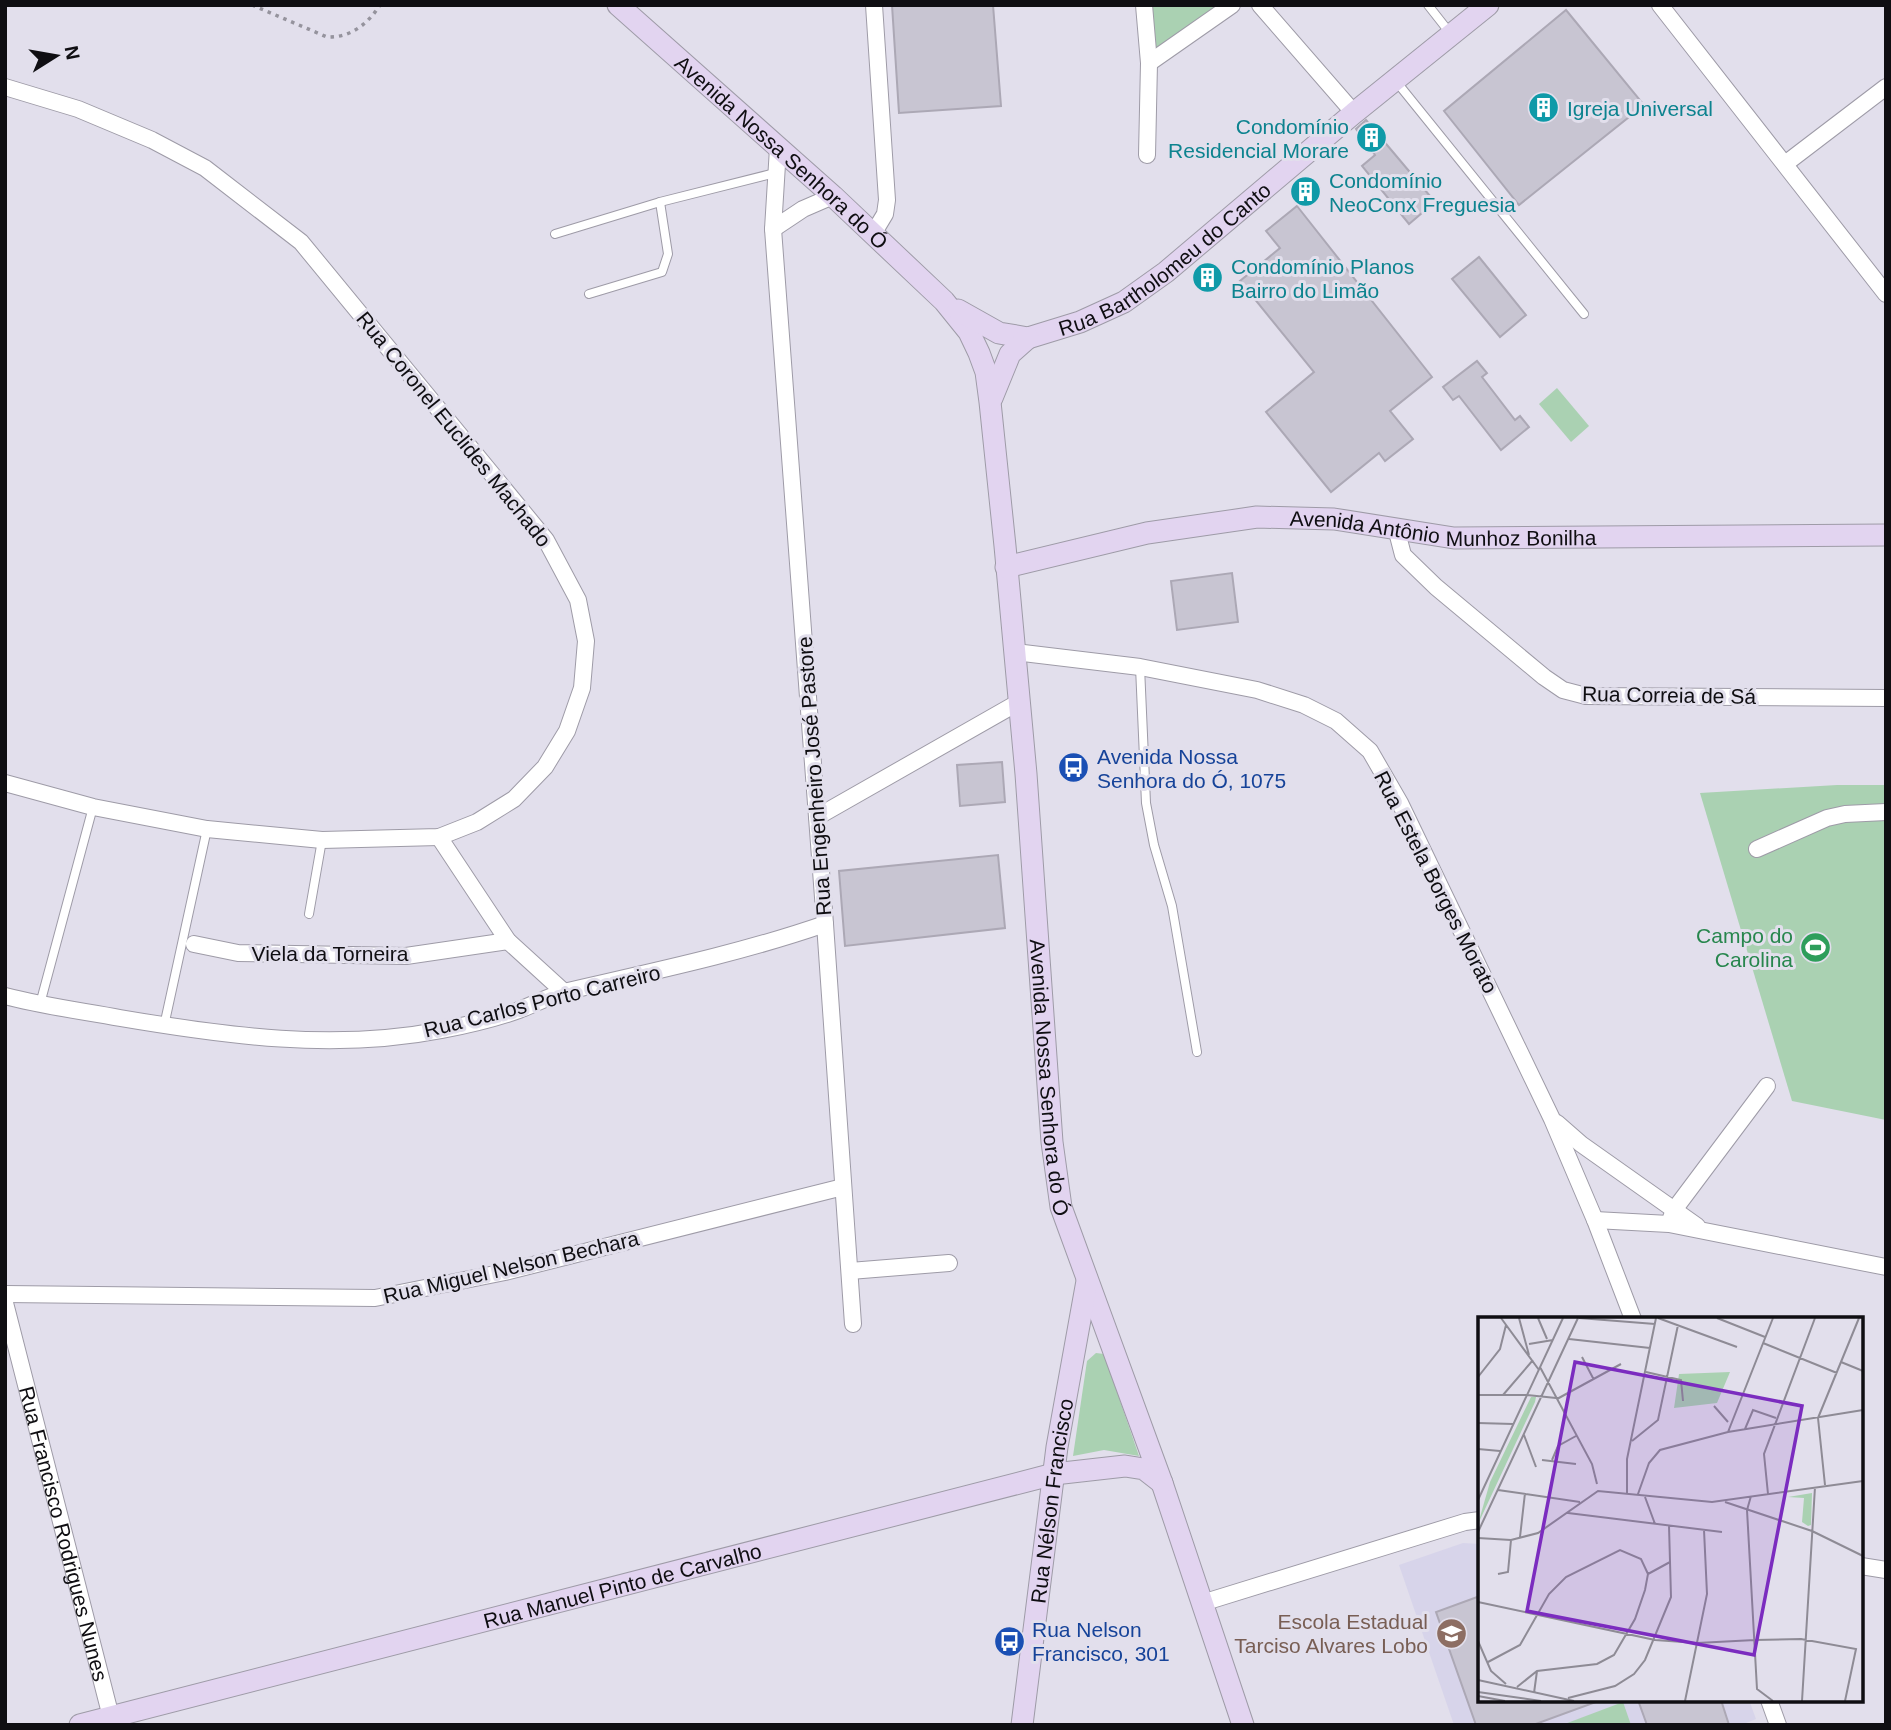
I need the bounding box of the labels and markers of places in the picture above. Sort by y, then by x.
building icon: Igreja Universal [1527,91,1561,125]
place label: Igreja Universal [1567,97,1713,120]
place label: Condomínio Residencial Morare [1168,115,1349,162]
building icon: Condomínio Residencial Morare [1355,121,1389,155]
place label: Condomínio NeoConx Freguesia [1329,169,1516,216]
building icon: Condomínio NeoConx Freguesia [1289,175,1323,209]
place label: Condomínio Planos Bairro do Limão [1231,255,1414,302]
building icon: Condomínio Planos Bairro do Limão [1191,261,1225,295]
place label: Avenida Nossa Senhora do Ó, 1075 [1097,745,1286,792]
bus stop icon: Avenida Nossa Senhora do Ó, 1075 [1057,751,1091,785]
place label: Campo do Carolina [1696,924,1793,971]
sports icon: Campo do Carolina [1799,930,1833,964]
place label: Escola Estadual Tarciso Alvares Lobo [1234,1610,1428,1657]
school or university icon: Escola Estadual Tarciso Alvares Lobo [1434,1616,1468,1650]
place label: Rua Nelson Francisco, 301 [1032,1618,1170,1665]
bus stop icon: Rua Nelson Francisco, 301 [992,1624,1026,1658]

